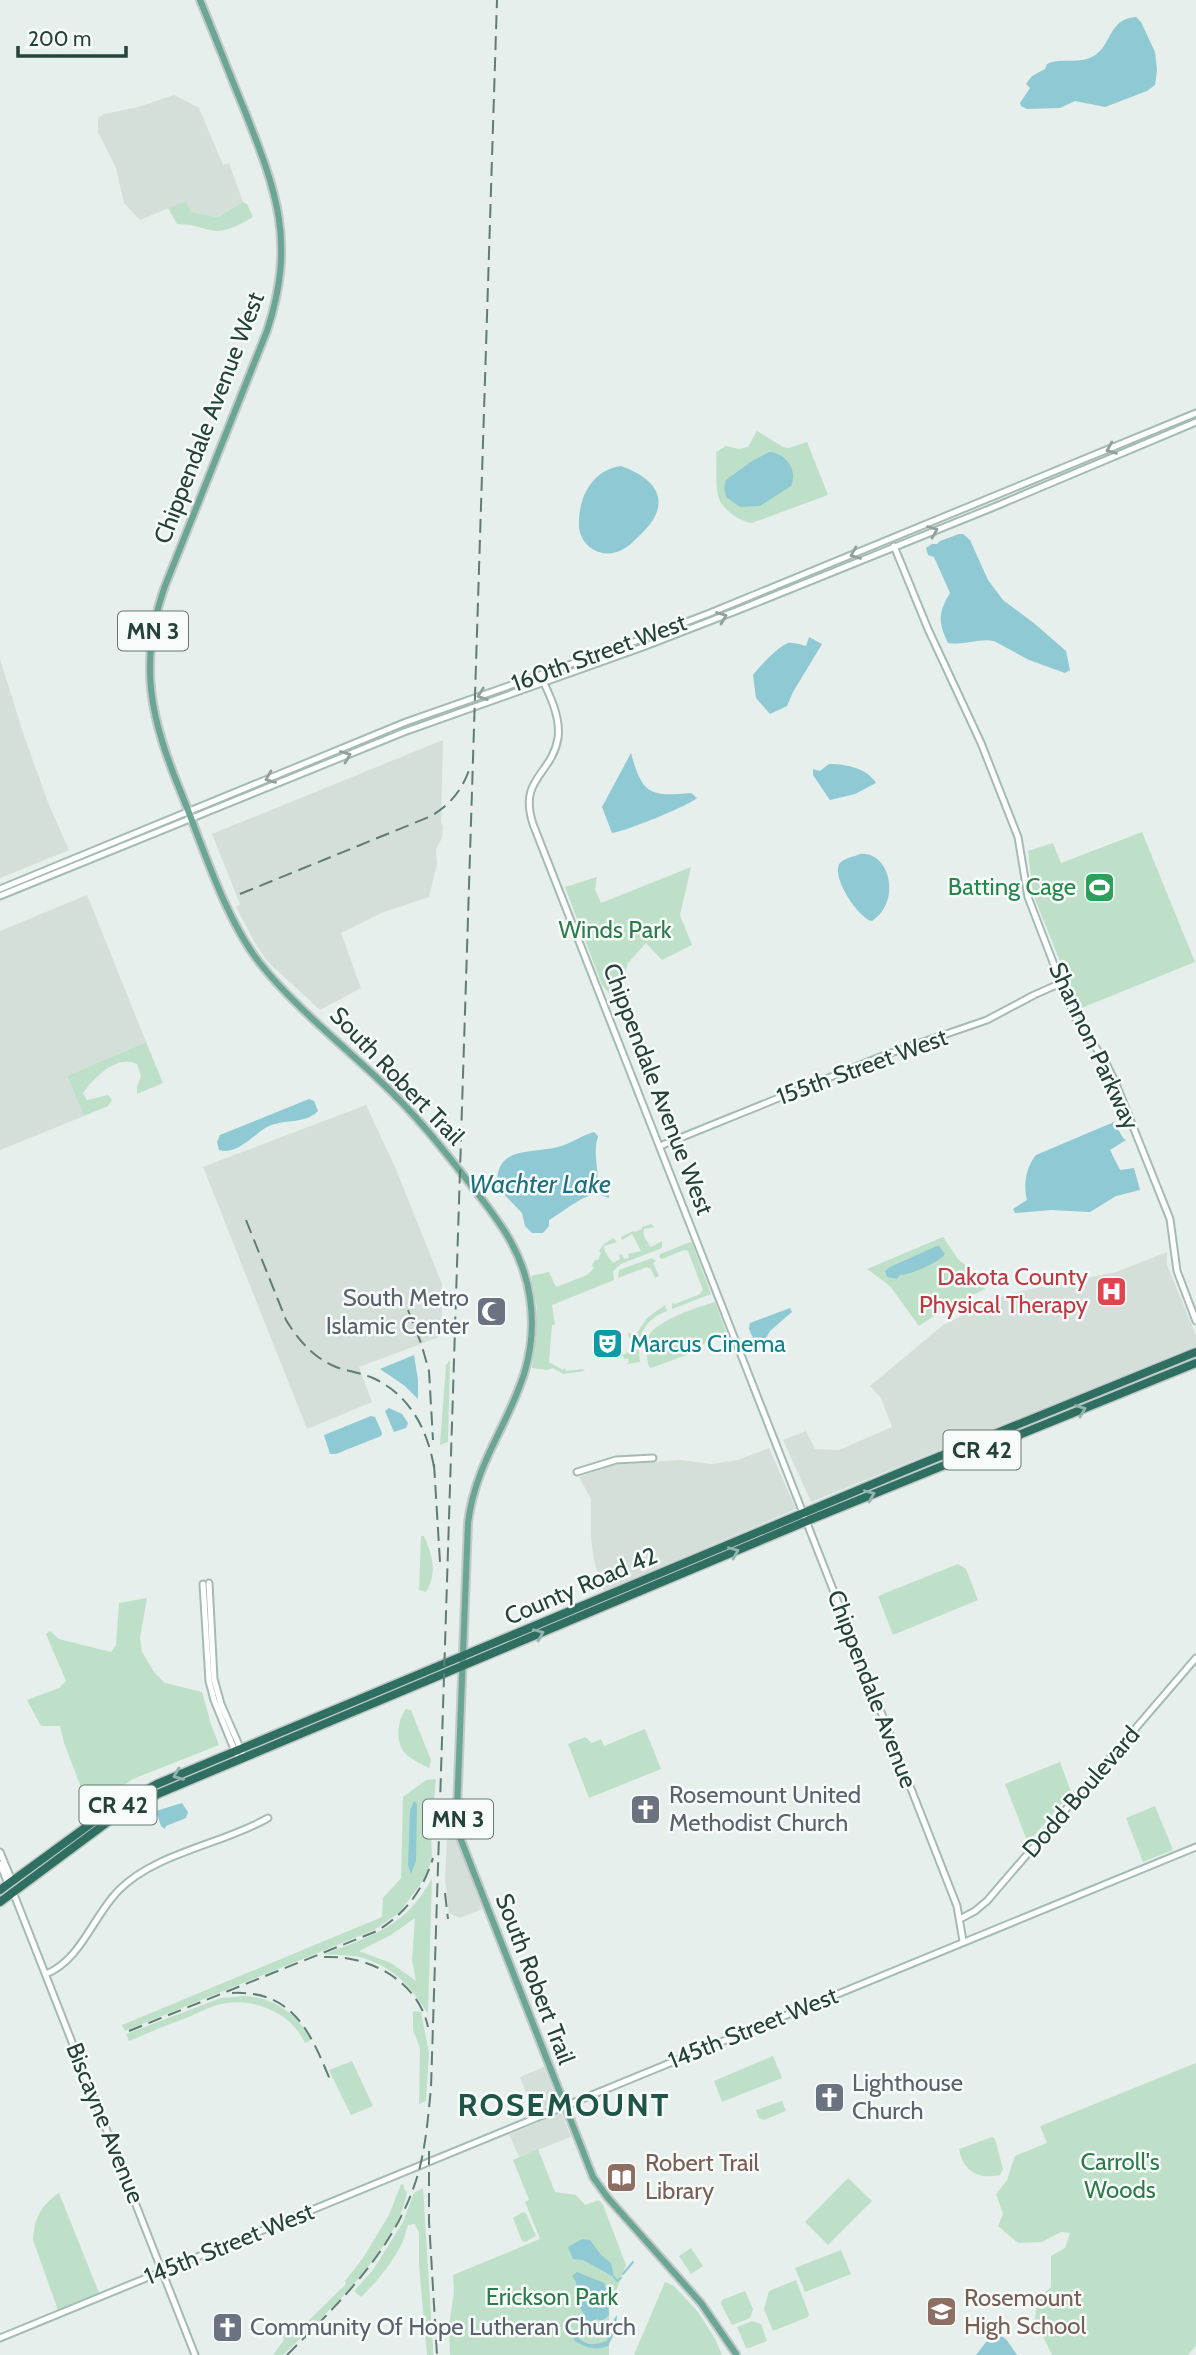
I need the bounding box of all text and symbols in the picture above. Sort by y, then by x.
scale bar [18,14,126,58]
text: 200 m [28,26,91,51]
street label: Chippendale Avenue West [147,288,270,548]
one-way arrow [1105,441,1117,455]
one-way arrow [927,526,939,540]
one-way arrow [850,546,862,560]
street label: 160th Street West [507,607,690,698]
road number: MN 3 [118,611,188,650]
one-way arrow [716,611,728,625]
one-way arrow [476,687,488,701]
one-way arrow [339,751,351,765]
one-way arrow [265,770,277,784]
sports icon: Batting Cage [1082,870,1116,904]
place label: Batting Cage [948,872,1076,901]
park label: Winds Park [559,915,672,944]
street label: Shannon Parkway [1043,958,1146,1134]
street label: Chippendale Avenue West [597,959,720,1219]
street label: South Robert Trail [324,1001,471,1151]
street label: 155th Street West [773,1022,951,1111]
water label: Wachter Lake [469,1168,611,1200]
place label: Dakota County Physical Therapy [919,1262,1088,1319]
hospital icon: Dakota County Physical Therapy [1094,1274,1128,1308]
place label: South Metro Islamic Center [326,1283,469,1340]
mosque icon: South Metro Islamic Center [475,1295,509,1329]
theatre icon: Marcus Cinema [590,1327,624,1361]
place label: Marcus Cinema [630,1329,786,1358]
one-way arrow [1075,1404,1087,1418]
road number: CR 42 [944,1430,1020,1470]
one-way arrow [863,1489,876,1503]
street label: County Road 42 [500,1540,661,1631]
one-way arrow [726,1546,739,1560]
street label: Chippendale Avenue [821,1586,924,1792]
one-way arrow [532,1628,544,1642]
street label: Dodd Boulevard [1016,1720,1145,1863]
one-way arrow [172,1767,184,1781]
place label: Rosemount United Methodist Church [669,1780,861,1837]
road number: CR 42 [80,1786,156,1824]
church icon: Rosemount United Methodist Church [629,1792,663,1826]
road number: MN 3 [423,1800,493,1838]
street label: South Robert Trail [490,1889,581,2069]
street label: 145th Street West [664,1980,842,2075]
street label: Biscayne Avenue [60,2038,151,2207]
place label: Lighthouse Church [852,2068,963,2125]
church icon: Lighthouse Church [812,2080,846,2114]
district label: ROSEMOUNT [457,2085,671,2124]
park label: Carroll's Woods [1080,2147,1160,2204]
place label: Robert Trail Library [645,2148,760,2205]
library icon: Robert Trail Library [605,2160,639,2194]
street label: 145th Street West [140,2196,318,2291]
park label: Erickson Park [486,2282,619,2311]
place label: Rosemount High School [964,2283,1086,2340]
school or university icon: Rosemount High School [924,2295,958,2329]
church icon: Community Of Hope Lutheran Church [210,2310,244,2344]
place label: Community Of Hope Lutheran Church [250,2312,636,2341]

